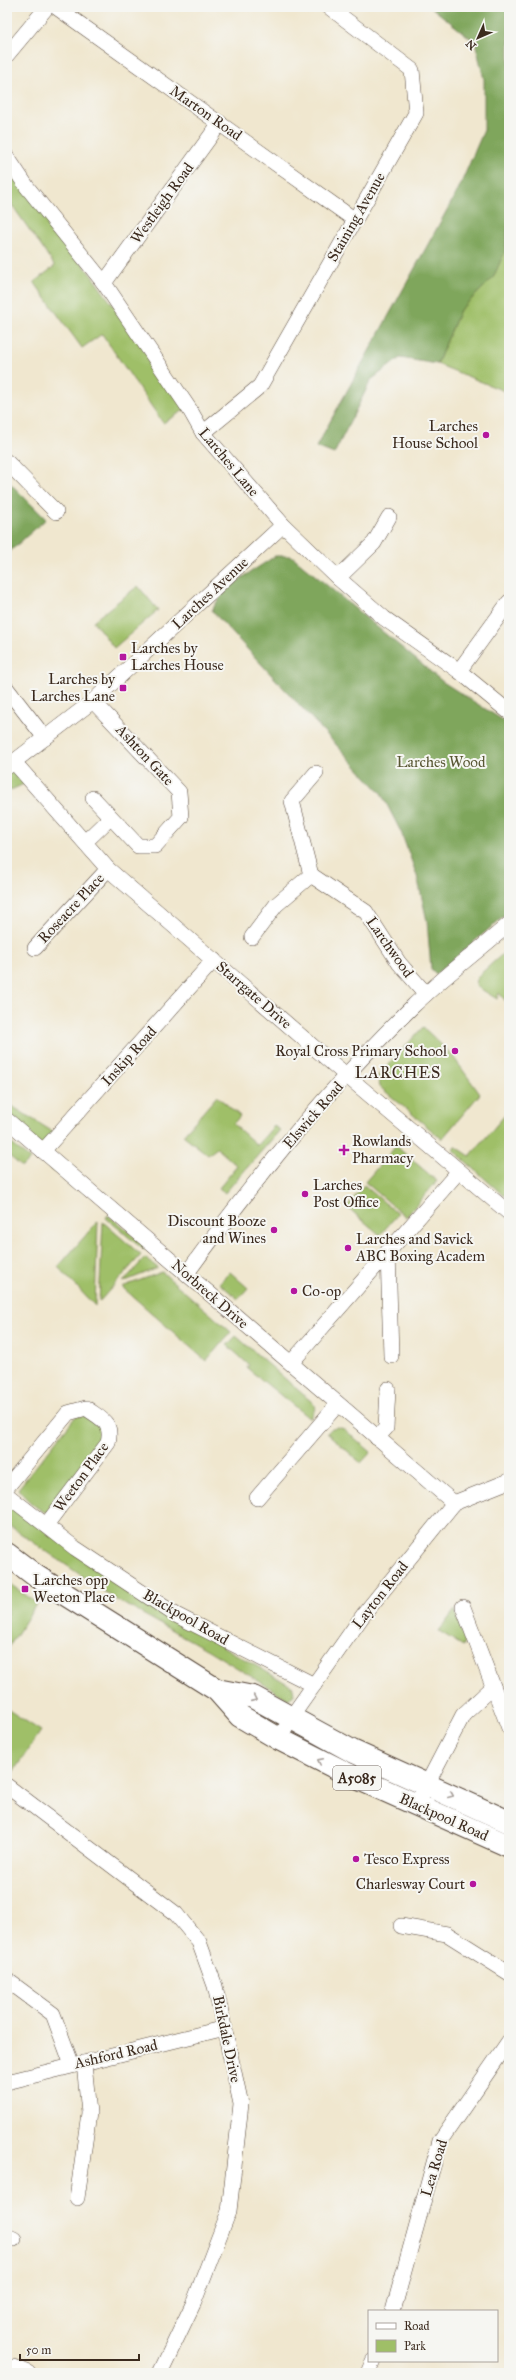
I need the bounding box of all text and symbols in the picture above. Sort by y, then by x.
north arrow [458,18,498,58]
text: N [463,36,479,53]
street label: Marton Road [167,82,246,145]
street label: Westleigh Road [127,159,198,247]
street label: Staining Avenue [323,169,389,265]
place label: Larches House School [392,417,479,452]
street label: Larches Lane [195,424,263,500]
marker: Larches House School [481,430,491,440]
street label: Larches Avenue [168,553,252,633]
place label: Larches by Larches House [131,639,224,674]
marker: Larches by Larches House [118,652,128,662]
place label: Larches by Larches Lane [31,670,116,705]
marker: Larches by Larches Lane [118,683,128,693]
street label: Ashton Gate [111,720,178,789]
park label: Larches Wood [396,753,486,771]
street label: Roseacre Place [34,869,108,947]
street label: Larchwood [363,913,418,981]
street label: Starrgate Drive [213,957,295,1033]
street label: Inskip Road [98,1022,161,1089]
place label: Royal Cross Primary School [275,1042,448,1060]
marker: Royal Cross Primary School [450,1046,460,1056]
district label: LARCHES [355,1063,441,1082]
street label: Elswick Road [279,1078,347,1152]
place label: Rowlands Pharmacy [352,1132,414,1167]
marker: Rowlands Pharmacy [339,1145,349,1155]
place label: Larches Post Office [313,1176,379,1211]
marker: Larches Post Office [300,1189,310,1199]
place label: Discount Booze and Wines [168,1212,266,1247]
marker: Discount Booze and Wines [269,1225,279,1235]
place label: Larches and Savick ABC Boxing Academ [355,1230,486,1265]
marker: Larches and Savick ABC Boxing Academ [343,1243,353,1253]
street label: Norbreck Drive [168,1256,252,1332]
place label: Co-op [302,1282,341,1300]
marker: Co-op [289,1286,299,1296]
street label: Weeton Place [50,1439,112,1515]
street label: Layton Road [348,1557,412,1632]
place label: Larches opp Weeton Place [33,1571,115,1606]
marker: Larches opp Weeton Place [20,1584,30,1594]
street label: Blackpool Road [140,1585,232,1649]
one-way arrow [251,1694,258,1702]
one-way arrow [317,1758,325,1766]
road number: A5085 [333,1766,381,1790]
street label: Blackpool Road [397,1789,492,1845]
one-way arrow [448,1790,455,1798]
place label: Tesco Express [364,1850,450,1868]
marker: Tesco Express [351,1854,361,1864]
place label: Charlesway Court [356,1875,466,1893]
marker: Charlesway Court [468,1879,478,1889]
street label: Birkdale Drive [209,1994,245,2084]
street label: Ashford Road [72,2036,160,2073]
street label: Lea Road [417,2137,451,2199]
legend [368,2310,498,2362]
text: Road [404,2319,430,2333]
scale bar [20,2336,139,2362]
text: Park [404,2339,426,2353]
text: 50 m [26,2343,51,2357]

